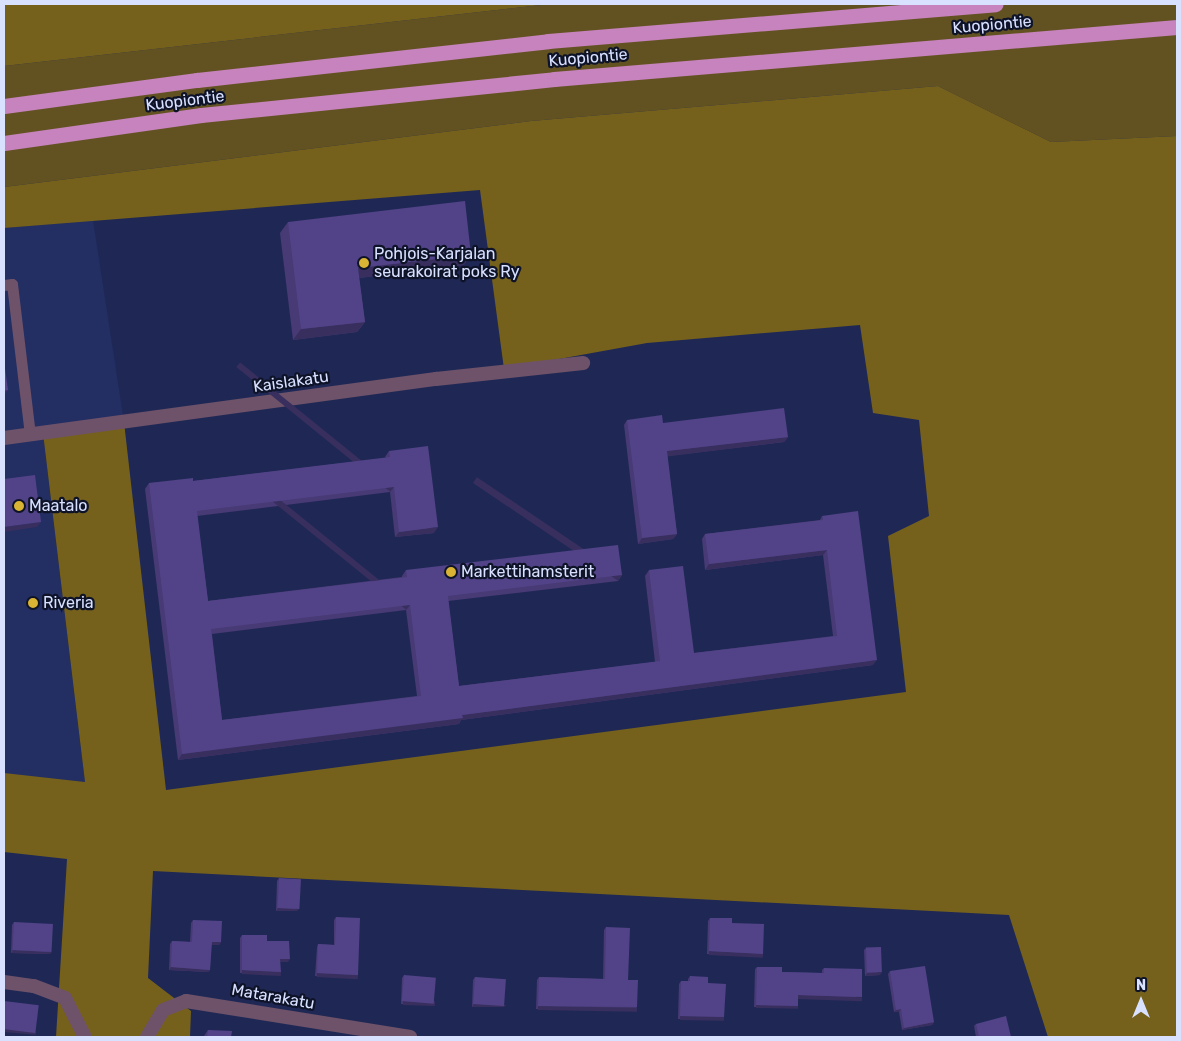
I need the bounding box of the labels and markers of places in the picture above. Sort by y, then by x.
place label: Pohjois-Karjalan seurakoirat poks Ry [374,244,520,282]
marker: Pohjois-Karjalan seurakoirat poks Ry [358,257,370,269]
place label: Maatalo [29,496,87,516]
marker: Maatalo [13,500,25,512]
place label: Markettihamsterit [461,562,594,582]
marker: Markettihamsterit [445,566,457,578]
place label: Riveria [43,593,94,613]
marker: Riveria [27,597,39,609]

